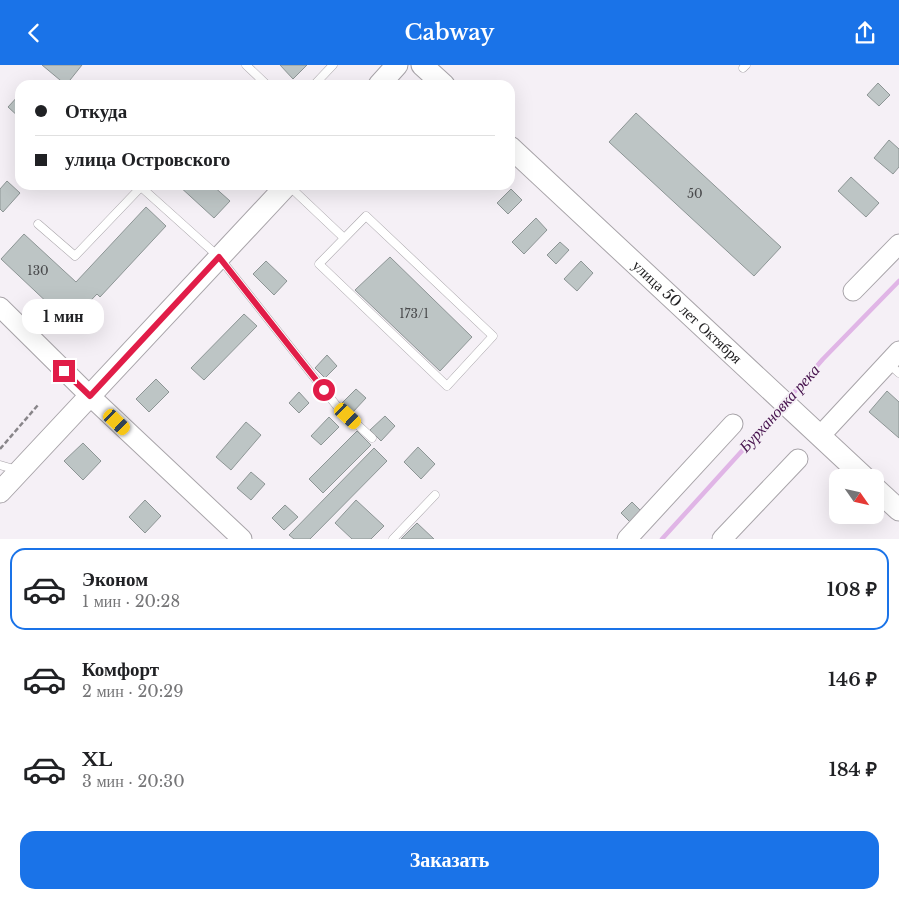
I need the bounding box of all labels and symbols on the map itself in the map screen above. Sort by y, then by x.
house number: 50 [687,186,703,201]
street label: улица 50 лет Октября [628,256,746,368]
house number: 130 [27,263,49,278]
callout: 1 мин [23,299,105,333]
house number: 173/1 [399,306,429,321]
route end [53,360,75,382]
water label: Бурхановка река [734,360,824,457]
route start [313,379,335,401]
car [331,400,364,432]
car [100,406,133,438]
north arrow [829,469,884,524]

